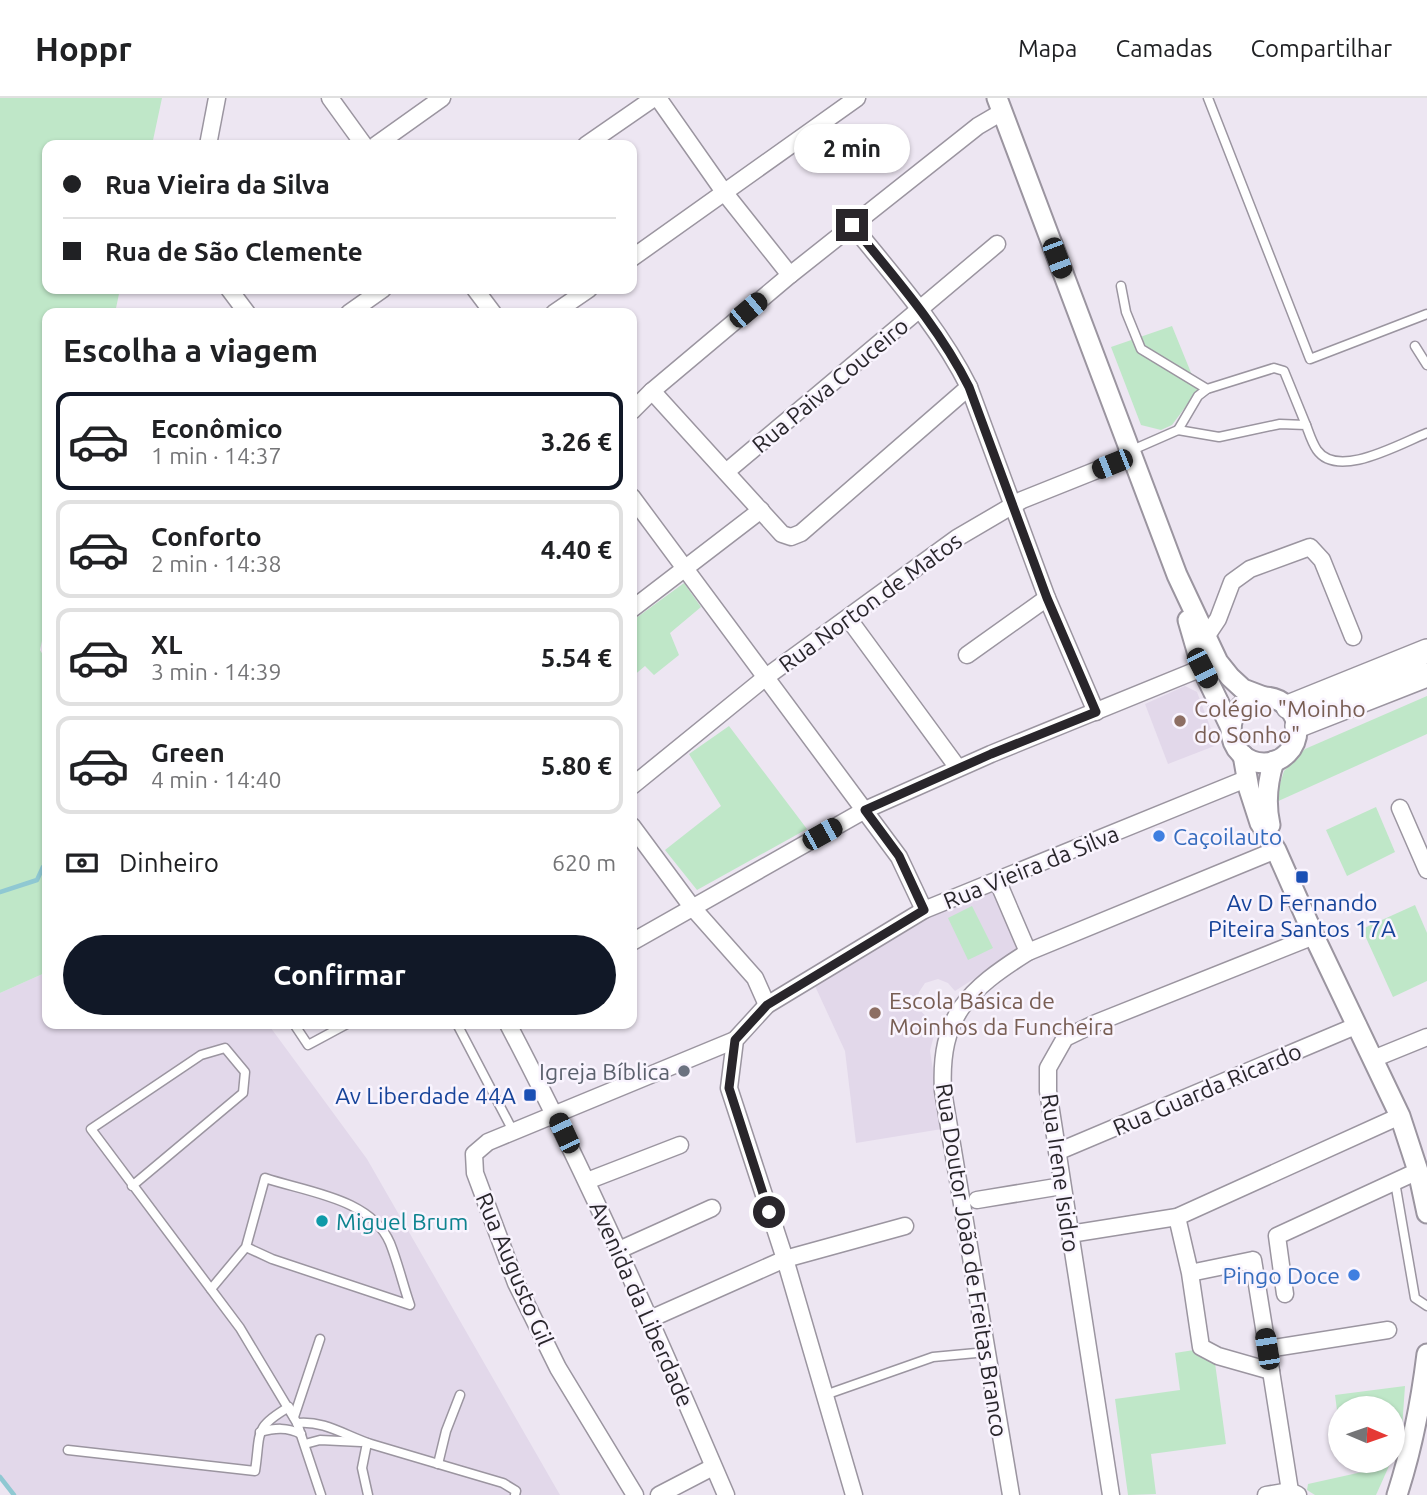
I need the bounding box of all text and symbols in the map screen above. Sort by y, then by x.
text: Hoppr [35,30,132,67]
text: Mapa [1018,35,1077,62]
text: Camadas [1115,35,1212,62]
text: Compartilhar [1250,35,1392,62]
callout: 2 min [794,123,910,172]
text: 2 min [823,136,881,161]
text: Rua Vieira da Silva [105,170,330,199]
route end [836,209,868,241]
car [1040,235,1075,281]
text: Rua de São Clemente [105,237,363,266]
car [726,288,771,332]
street label: Rua Paiva Couceiro [747,313,913,457]
text: Escolha a viagem [63,332,318,368]
icon: car [67,410,130,473]
text: Econômico [151,414,283,443]
text: 3.26 € [541,427,612,456]
text: 1 min · 14:37 [151,443,282,468]
car [1089,446,1136,482]
icon: car [67,518,130,581]
text: Conforto [151,522,262,551]
street label: Rua Norton de Matos [774,527,966,677]
text: 4.40 € [541,535,612,564]
text: 2 min · 14:38 [151,551,282,576]
icon: car [67,626,130,689]
text: XL [151,630,182,659]
text: 5.54 € [541,643,612,672]
car [1184,645,1221,691]
text: 3 min · 14:39 [151,659,282,684]
place label: Colégio "Moinho do Sonho" [1194,696,1366,747]
marker: Colégio "Moinho do Sonho" [1172,713,1188,729]
icon: car [67,734,130,797]
text: Green [151,738,225,767]
text: 5.80 € [541,751,612,780]
text: 4 min · 14:40 [151,767,282,792]
car [799,815,846,853]
street label: Rua Vieira da Silva [940,820,1122,914]
place label: Caçoilauto [1173,824,1282,849]
marker: Caçoilauto [1151,828,1167,844]
icon: cash [63,844,101,882]
text: Dinheiro [119,848,219,877]
text: 620 m [552,850,616,875]
marker: Av D Fernando Piteira Santos 17A [1294,869,1310,885]
place label: Av D Fernando Piteira Santos 17A [1208,890,1396,941]
button: Confirmar [63,935,616,1015]
place label: Escola Básica de Moinhos da Funcheira [889,988,1114,1039]
marker: Escola Básica de Moinhos da Funcheira [867,1005,883,1021]
street label: Rua Guarda Ricardo [1109,1038,1305,1140]
place label: Igreja Bíblica [539,1059,670,1084]
marker: Igreja Bíblica [676,1063,692,1079]
street label: Rua Doutor João de Freitas Branco [932,1081,1012,1439]
place label: Av Liberdade 44A [335,1083,516,1108]
marker: Av Liberdade 44A [522,1087,538,1103]
street label: Rua Irene Isidro [1037,1092,1085,1254]
car [546,1110,583,1156]
street label: Rua Augusto Gil [472,1189,558,1349]
route start [753,1196,785,1228]
street label: Avenida da Liberdade [585,1198,699,1410]
place label: Miguel Brum [336,1209,468,1234]
marker: Miguel Brum [314,1213,330,1229]
place label: Pingo Doce [1223,1263,1340,1288]
marker: Pingo Doce [1346,1267,1362,1283]
car [1254,1327,1281,1371]
north arrow [1328,1396,1405,1474]
map controls [1328,1396,1405,1473]

